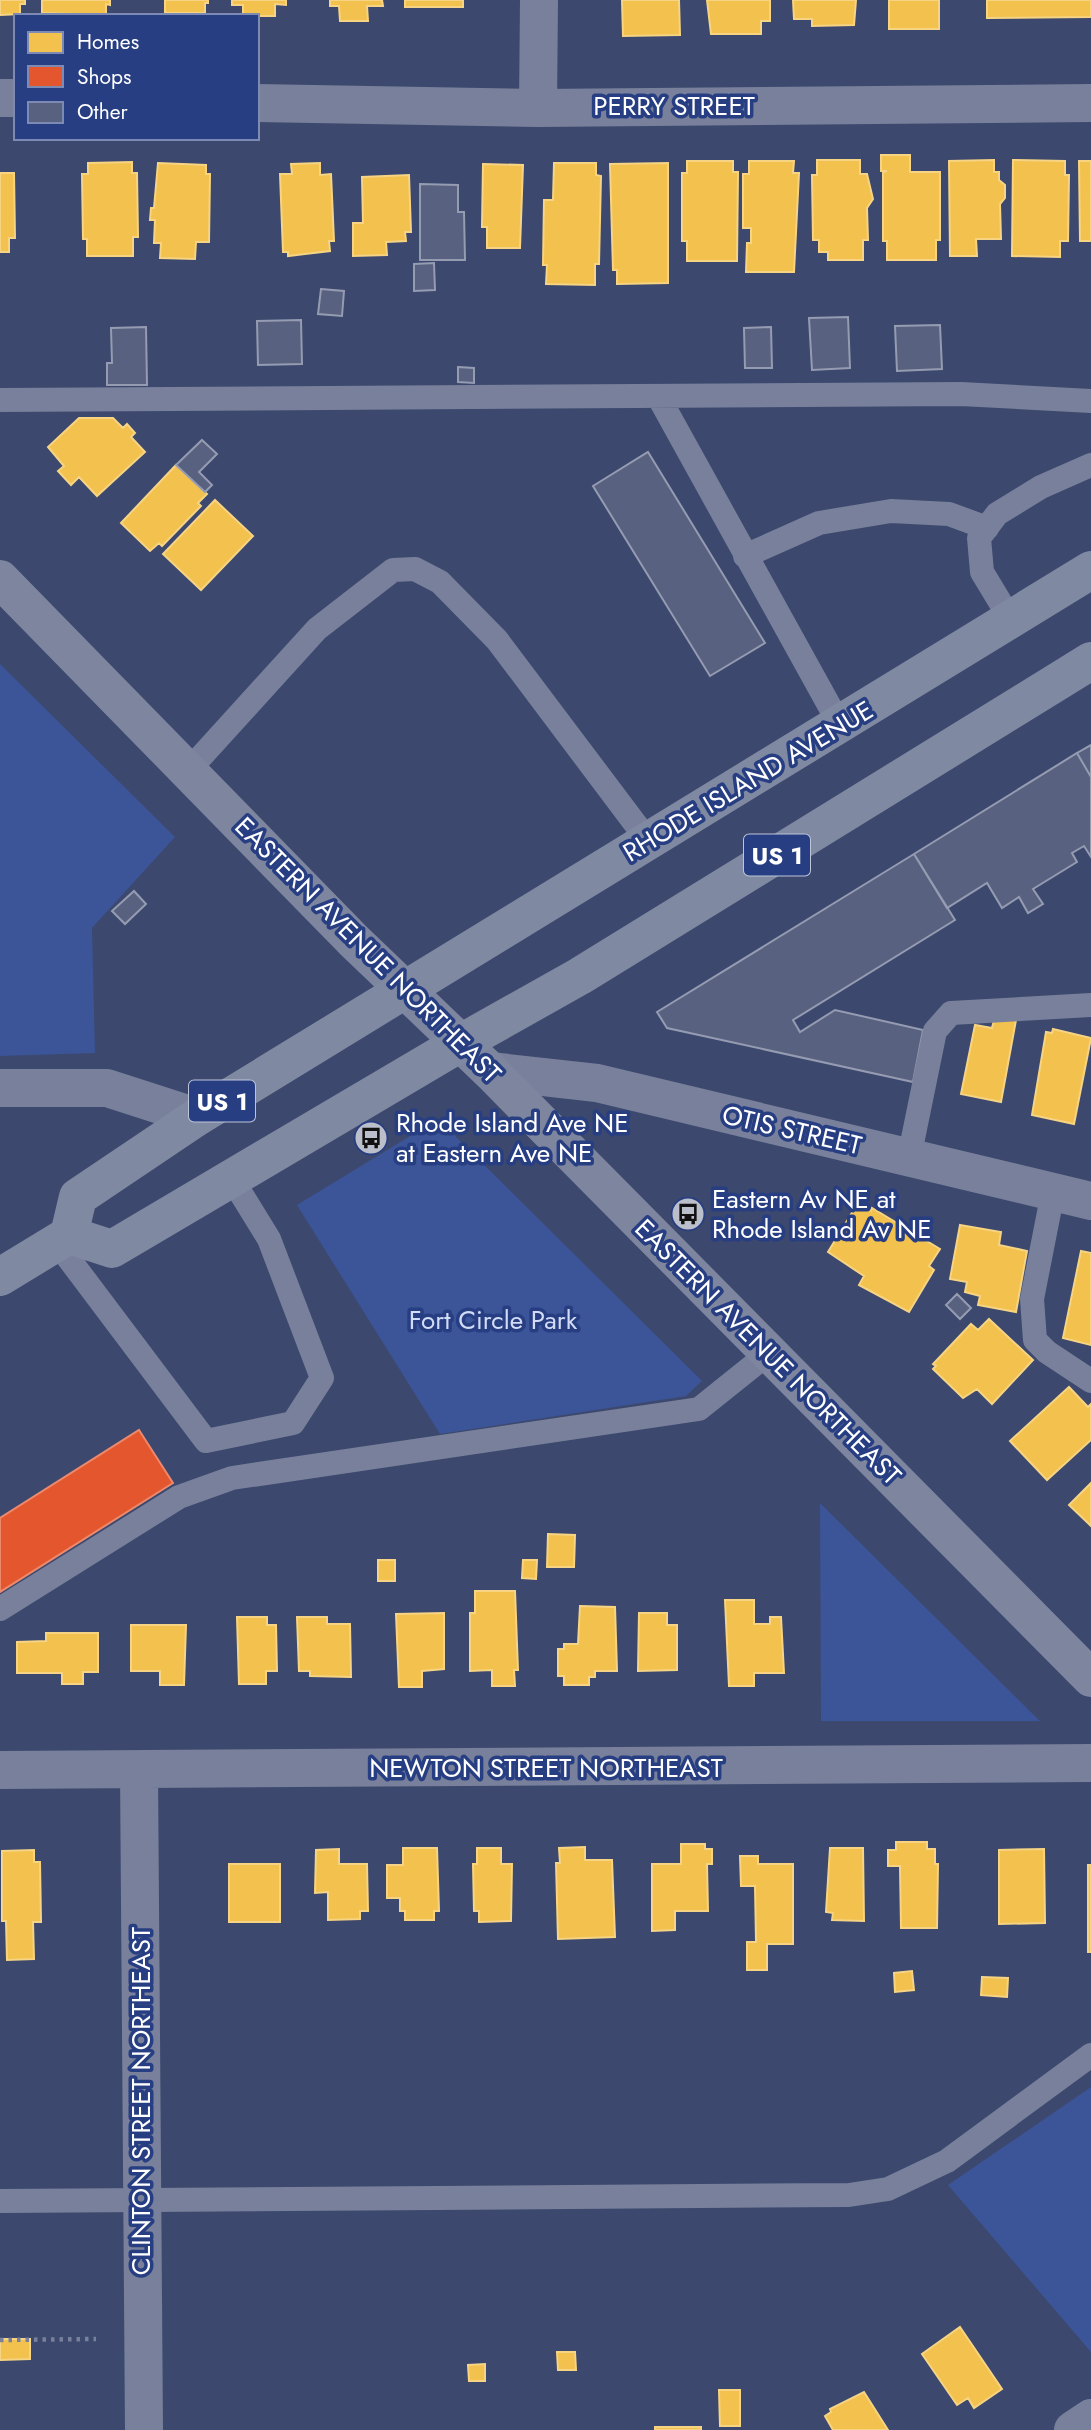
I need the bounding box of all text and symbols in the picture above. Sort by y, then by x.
legend [14,14,259,140]
text: Homes [77,27,139,57]
text: Shops [77,62,131,92]
street label: PERRY STREET [593,87,755,125]
text: Other [77,97,128,127]
street label: RHODE ISLAND AVENUE [616,691,880,871]
street label: EASTERN AVENUE NORTHEAST [226,808,510,1092]
road number: US 1 [744,834,810,876]
road number: US 1 [189,1080,255,1121]
street label: OTIS STREET [719,1096,865,1164]
place label: Rhode Island Ave NE at Eastern Ave NE [396,1104,629,1172]
bus stop icon: Rhode Island Ave NE at Eastern Ave NE [352,1119,390,1157]
place label: Eastern Av NE at Rhode Island Av NE [712,1180,932,1248]
bus stop icon: Eastern Av NE at Rhode Island Av NE [669,1195,707,1233]
street label: EASTERN AVENUE NORTHEAST [626,1210,910,1494]
park label: Fort Circle Park [409,1301,578,1339]
street label: NEWTON STREET NORTHEAST [369,1749,723,1787]
street label: CLINTON STREET NORTHEAST [122,1927,160,2275]

